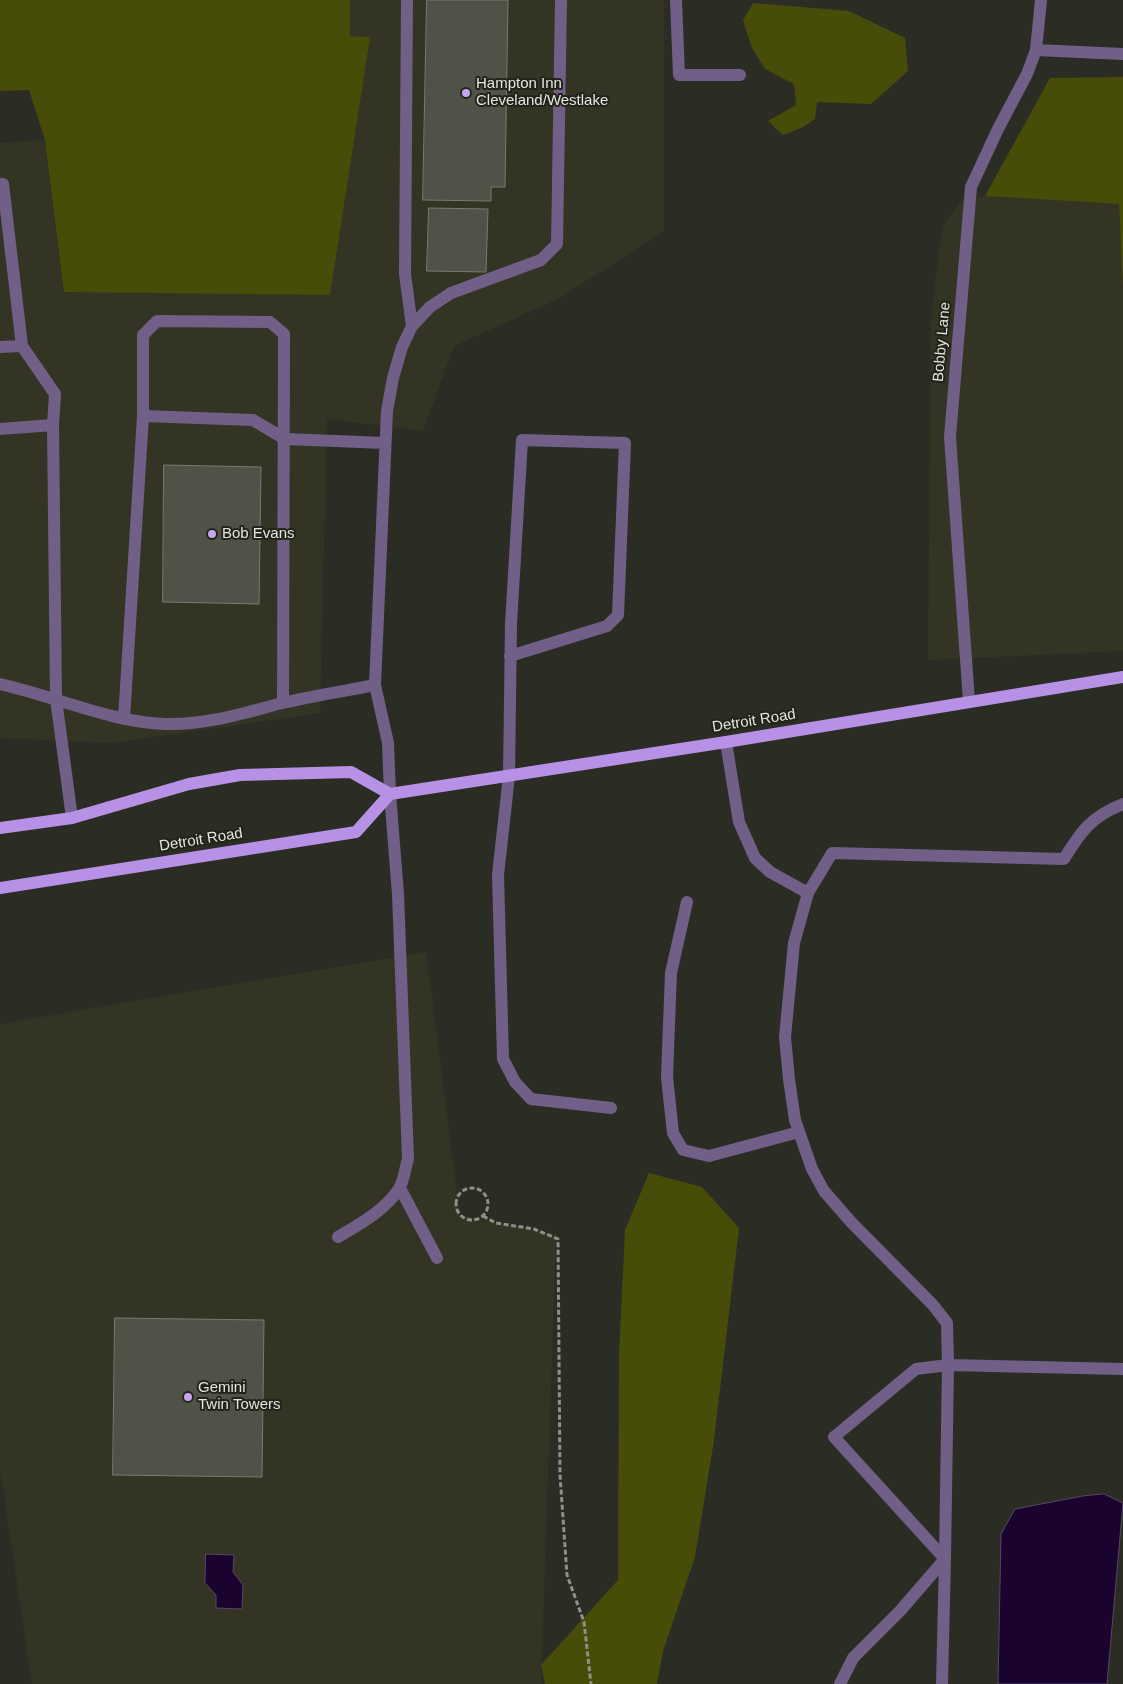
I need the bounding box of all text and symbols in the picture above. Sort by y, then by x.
place label: Hampton Inn Cleveland/Westlake [476,75,608,110]
marker: Hampton Inn Cleveland/Westlake [460,87,472,99]
street label: Bobby Lane [930,301,954,383]
place label: Bob Evans [222,525,295,543]
marker: Bob Evans [206,528,218,540]
street label: Detroit Road [711,706,797,736]
street label: Detroit Road [158,825,244,855]
place label: Gemini Twin Towers [198,1379,281,1414]
marker: Gemini Twin Towers [182,1391,194,1403]

